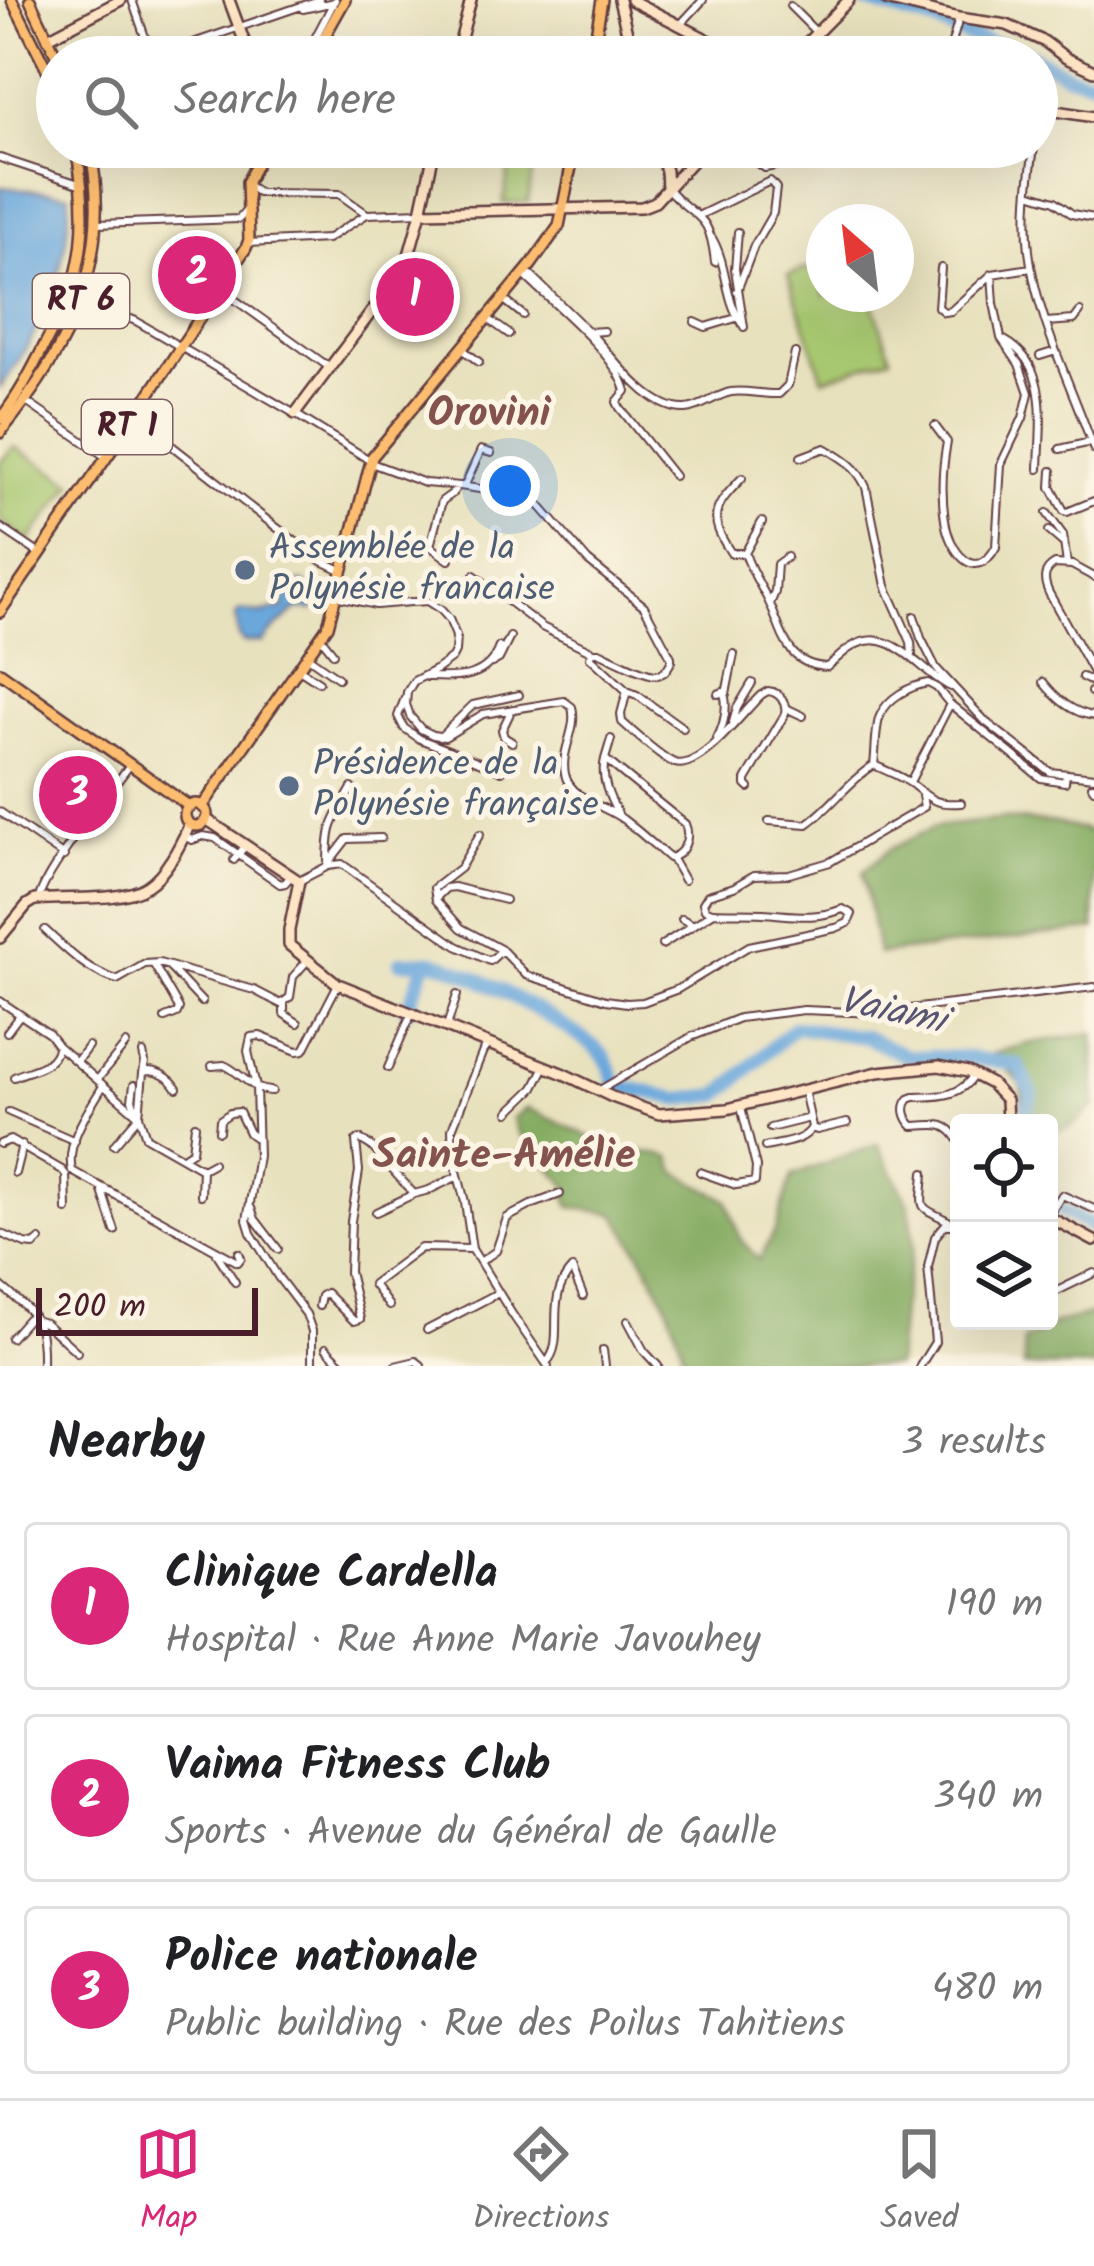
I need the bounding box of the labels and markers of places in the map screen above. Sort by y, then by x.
pin: 2 [158,230,236,320]
pin: 1 [376,252,454,342]
place label: Assemblée de la Polynésie francaise [269,521,555,619]
marker: Assemblée de la Polynésie francaise [232,557,258,583]
place label: Présidence de la Polynésie française [313,737,599,835]
pin: 3 [39,750,117,840]
marker: Présidence de la Polynésie française [276,773,302,799]

